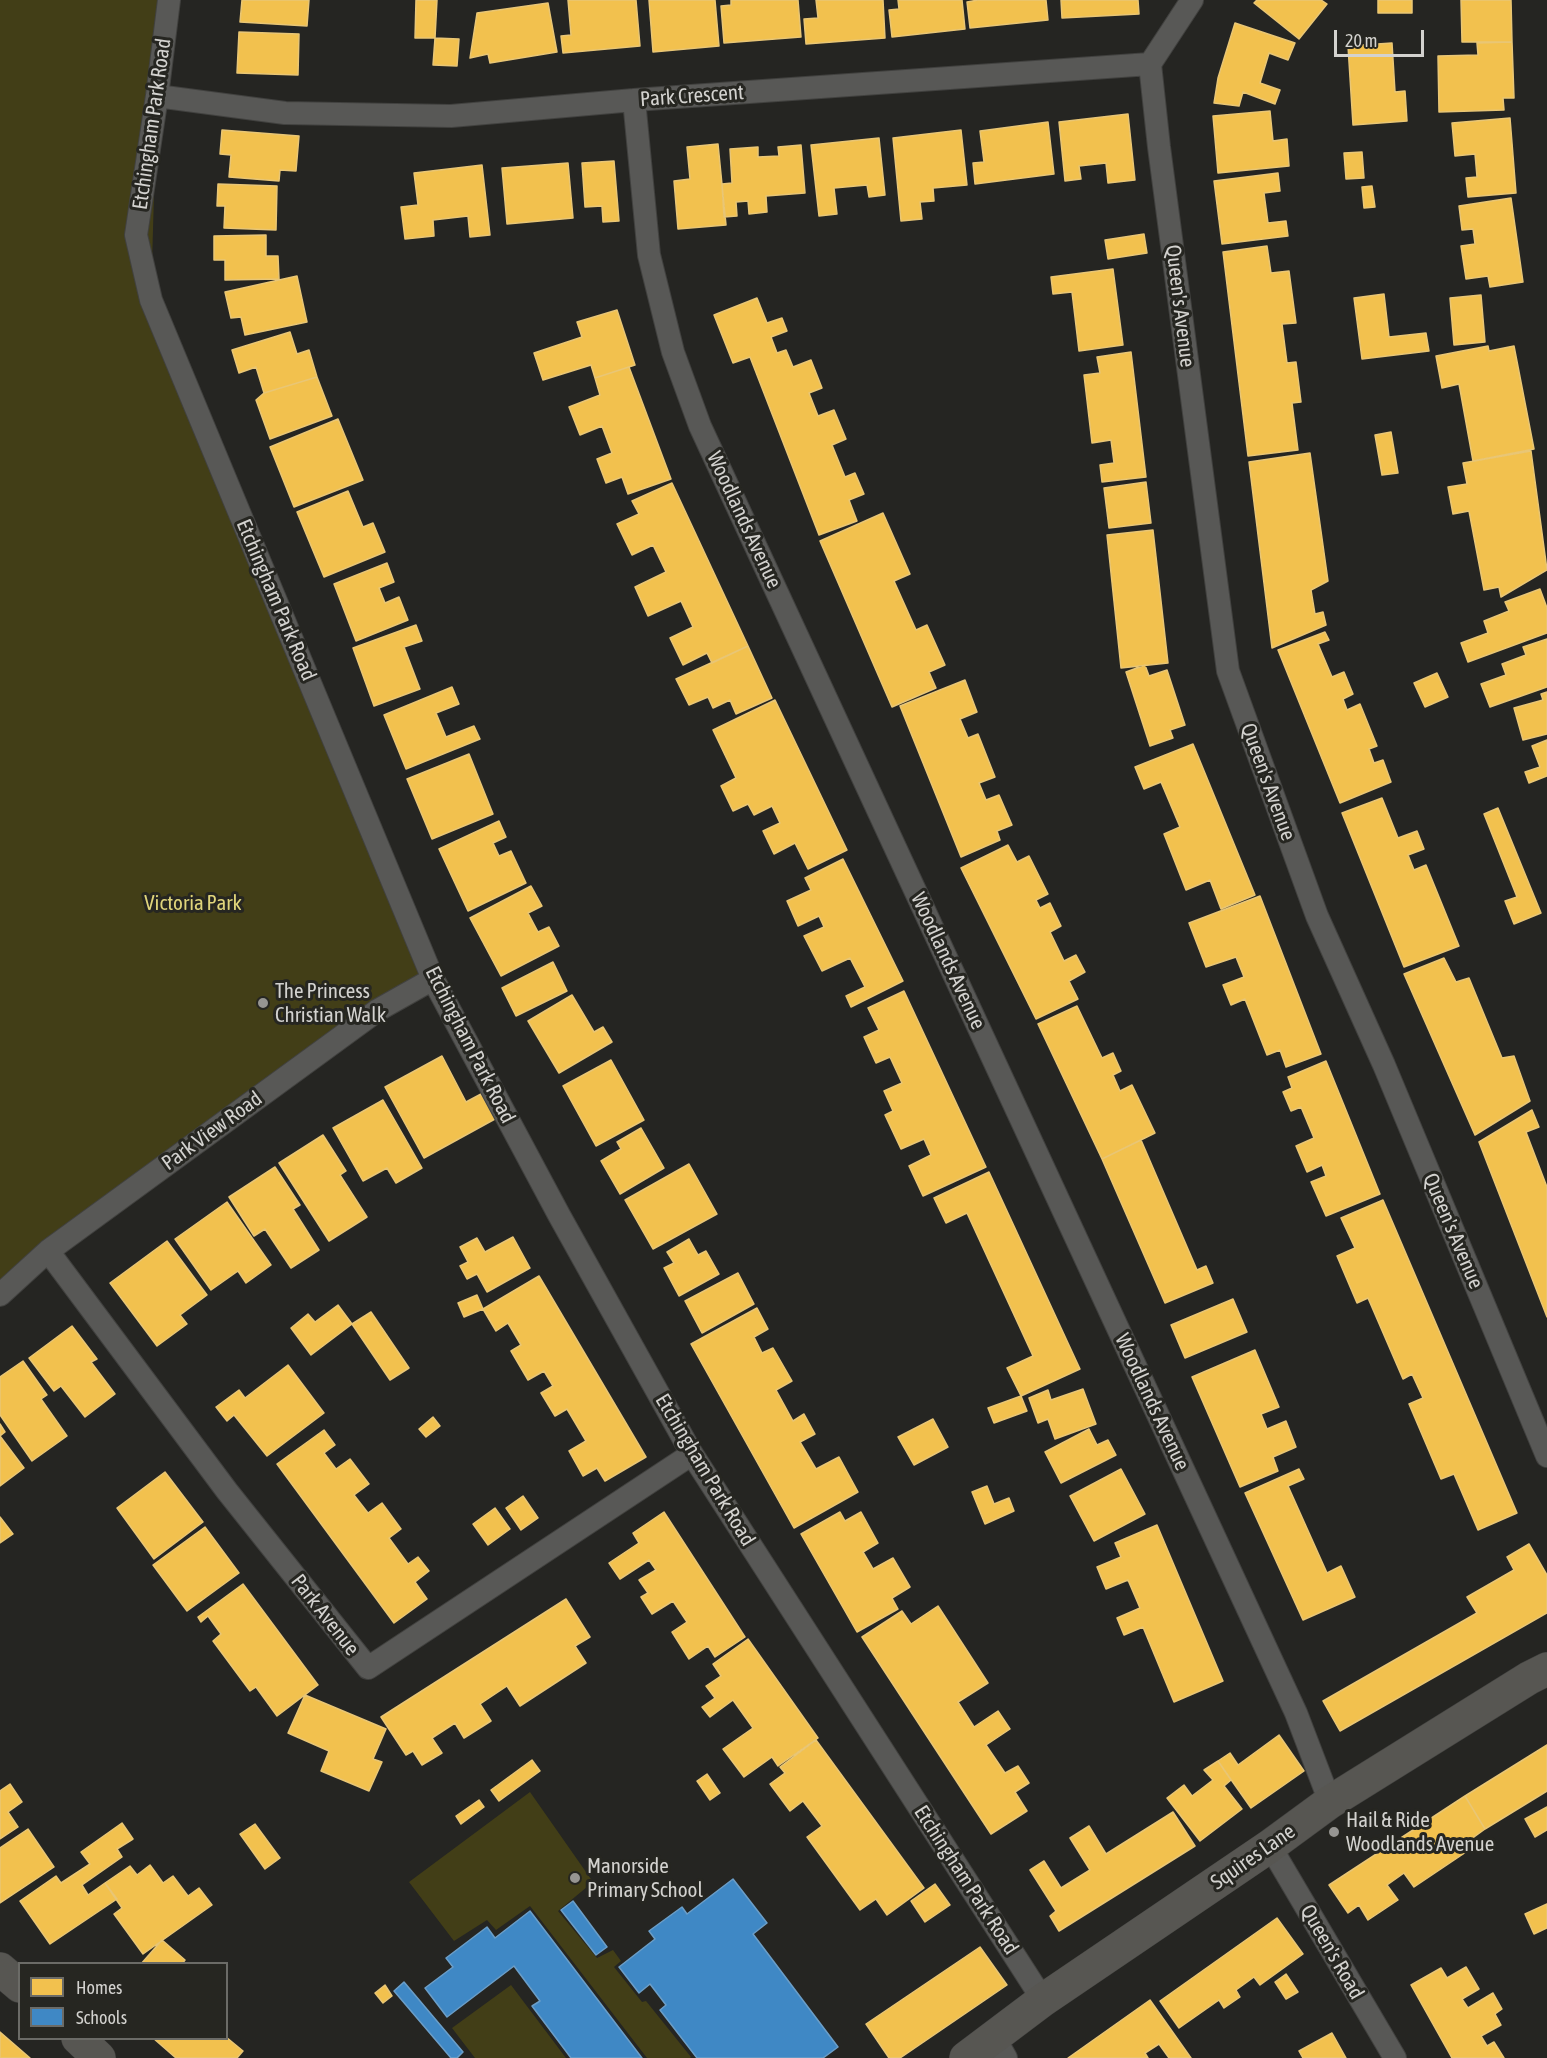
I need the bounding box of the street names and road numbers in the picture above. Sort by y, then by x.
street label: Etchingham Park Road [128,37,176,211]
street label: Park Crescent [639,80,745,112]
street label: Queen's Avenue [1160,243,1200,369]
street label: Woodlands Avenue [701,448,787,592]
street label: Etchingham Park Road [231,516,321,684]
street label: Queen's Avenue [1235,720,1301,844]
street label: Woodlands Avenue [905,889,991,1033]
street label: Etchingham Park Road [420,962,520,1128]
street label: Park View Road [157,1086,267,1176]
street label: Queen's Avenue [1417,1169,1489,1293]
street label: Woodlands Avenue [1109,1330,1195,1474]
street label: Etchingham Park Road [650,1389,760,1551]
street label: Park Avenue [285,1569,365,1661]
street label: Etchingham Park Road [908,1801,1024,1959]
street label: Squires Lane [1206,1819,1300,1895]
street label: Queen's Road [1295,1900,1369,2004]

